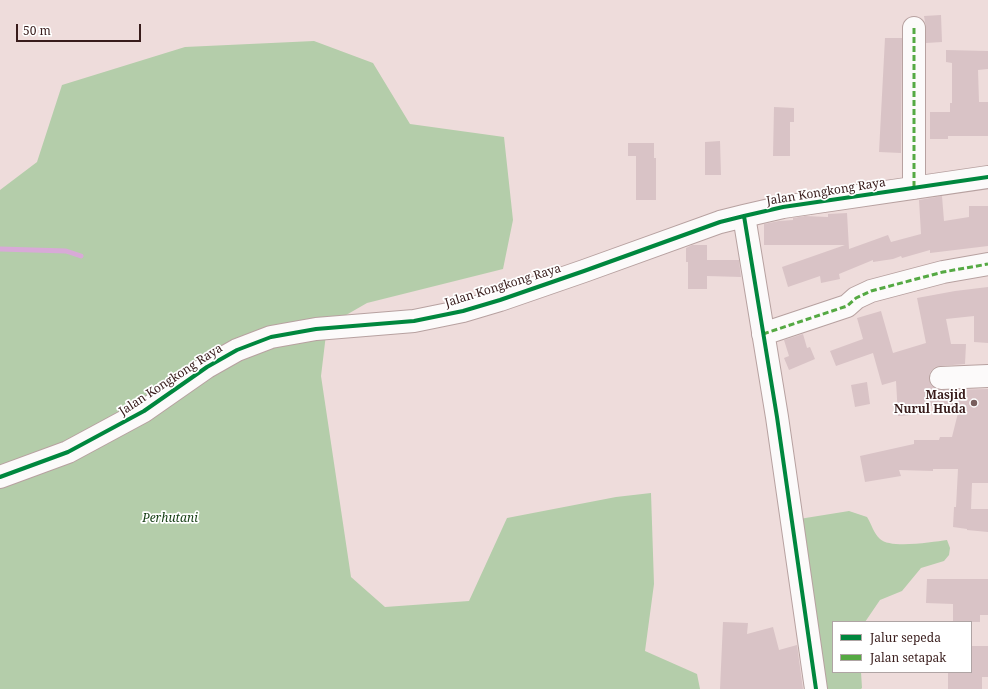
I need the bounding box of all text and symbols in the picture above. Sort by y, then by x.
scale bar [18,16,143,42]
text: 50 m [23,22,51,39]
street label: Jalan Kongkong Raya [765,175,887,209]
street label: Jalan Kongkong Raya [443,261,563,311]
street label: Jalan Kongkong Raya [117,341,225,419]
place label: Masjid Nurul Huda [894,389,966,417]
marker: Masjid Nurul Huda [969,398,979,408]
park label: Perhutani [142,512,198,526]
legend [832,621,972,673]
text: Jalur sepeda [870,629,941,646]
text: Jalan setapak [870,649,946,666]

